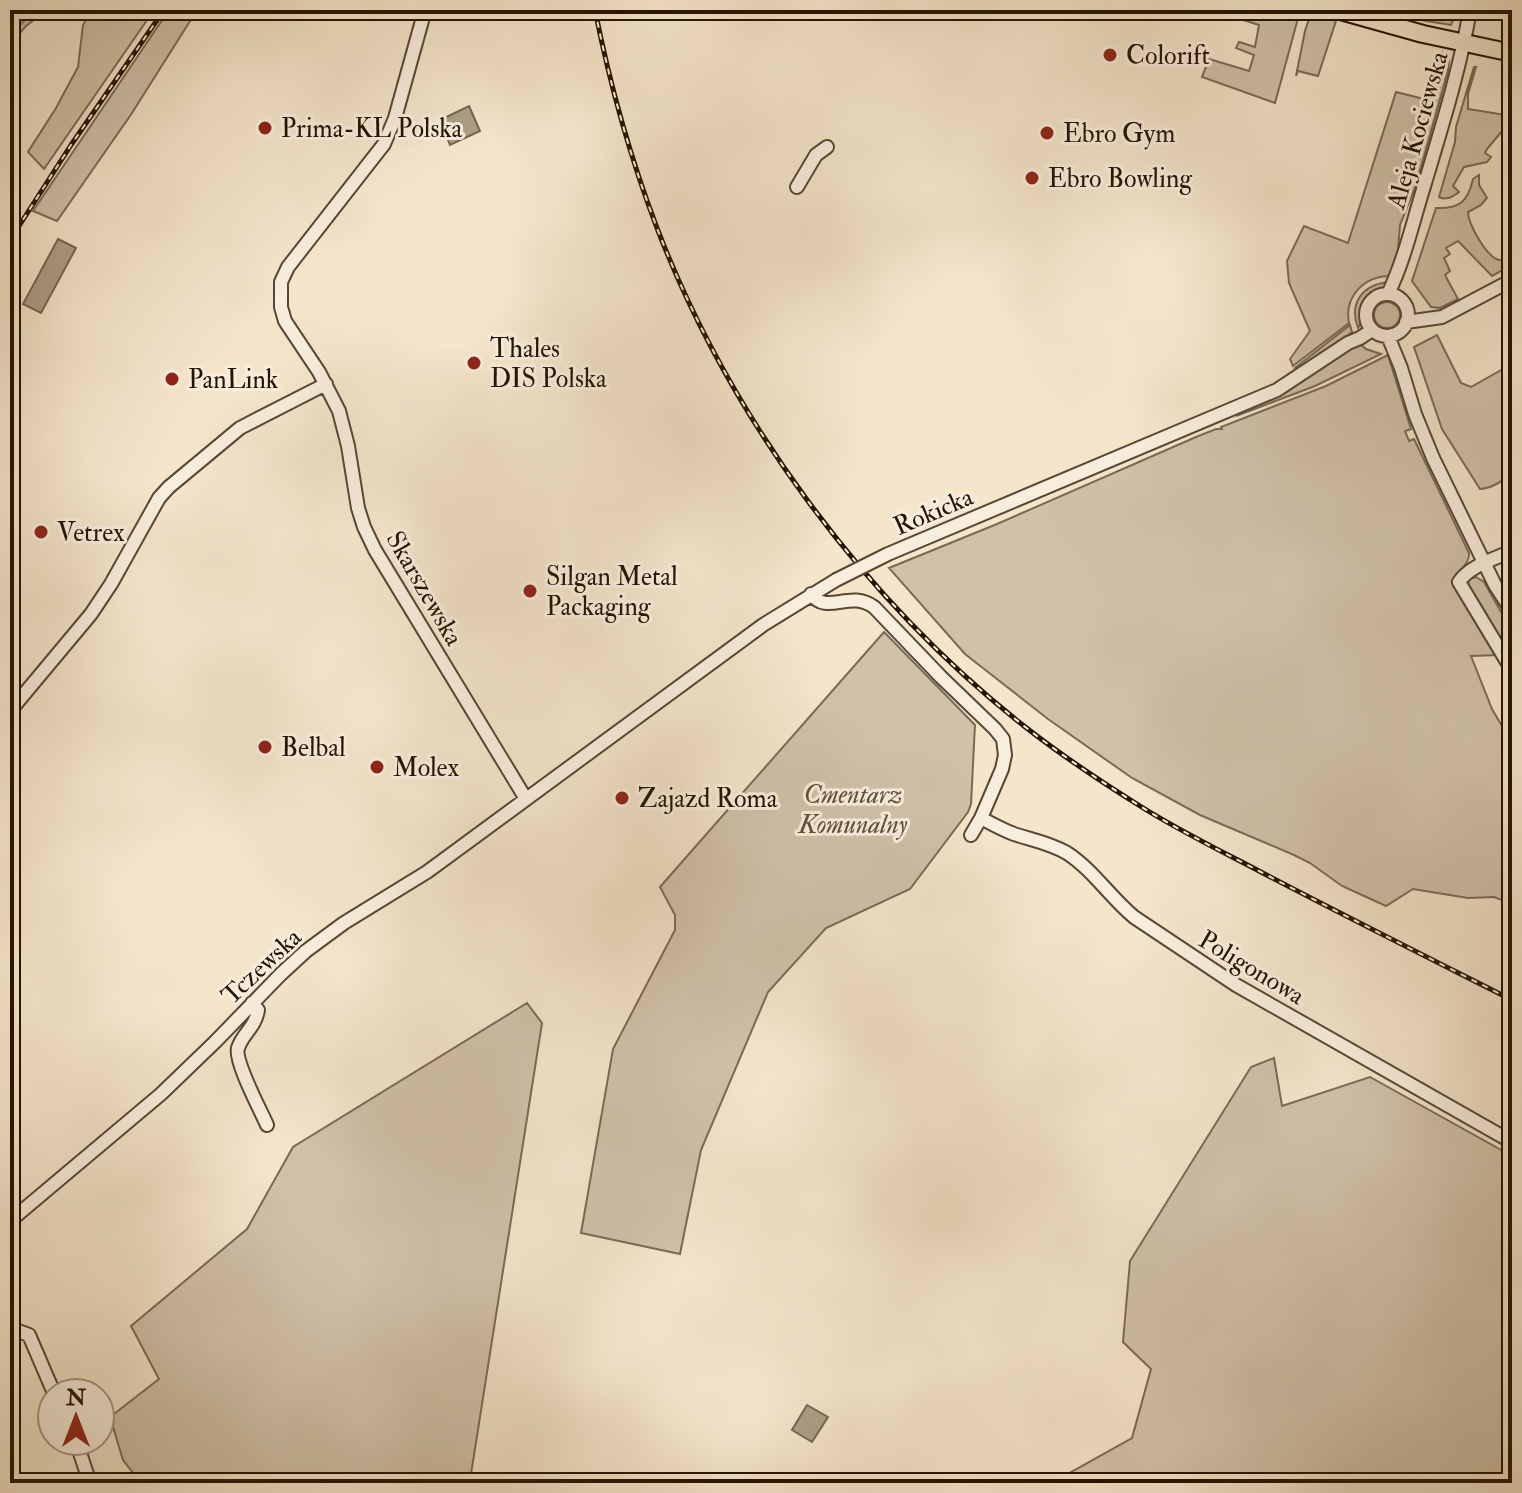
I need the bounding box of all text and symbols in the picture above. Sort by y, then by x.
place label: Colorift [1126,40,1210,72]
marker: Colorift [1101,46,1119,64]
street label: Aleja Kociewska [1380,48,1456,214]
place label: Prima-KL Polska [281,113,463,145]
place label: Ebro Gym [1063,118,1175,150]
marker: Prima-KL Polska [256,119,274,137]
marker: Ebro Gym [1038,124,1056,142]
place label: Ebro Bowling [1048,163,1193,195]
marker: Ebro Bowling [1023,169,1041,187]
place label: Thales DIS Polska [490,333,607,395]
marker: Thales DIS Polska [465,354,483,372]
place label: PanLink [188,364,279,396]
marker: PanLink [163,370,181,388]
street label: Rokicka [889,481,978,543]
place label: Vetrex [57,517,125,549]
marker: Vetrex [32,523,50,541]
street label: Skarszewska [378,525,470,652]
place label: Silgan Metal Packaging [546,561,678,623]
marker: Silgan Metal Packaging [521,582,539,600]
place label: Belbal [281,732,346,764]
marker: Belbal [256,738,274,756]
place label: Molex [393,752,459,784]
marker: Molex [368,758,386,776]
park label: Cmentarz Komunalny [797,779,908,841]
place label: Zajazd Roma [638,783,778,815]
marker: Zajazd Roma [613,789,631,807]
street label: Tczewska [215,921,309,1012]
street label: Poligonowa [1193,924,1311,1012]
north arrow [36,1377,116,1457]
text: N [65,1384,86,1412]

